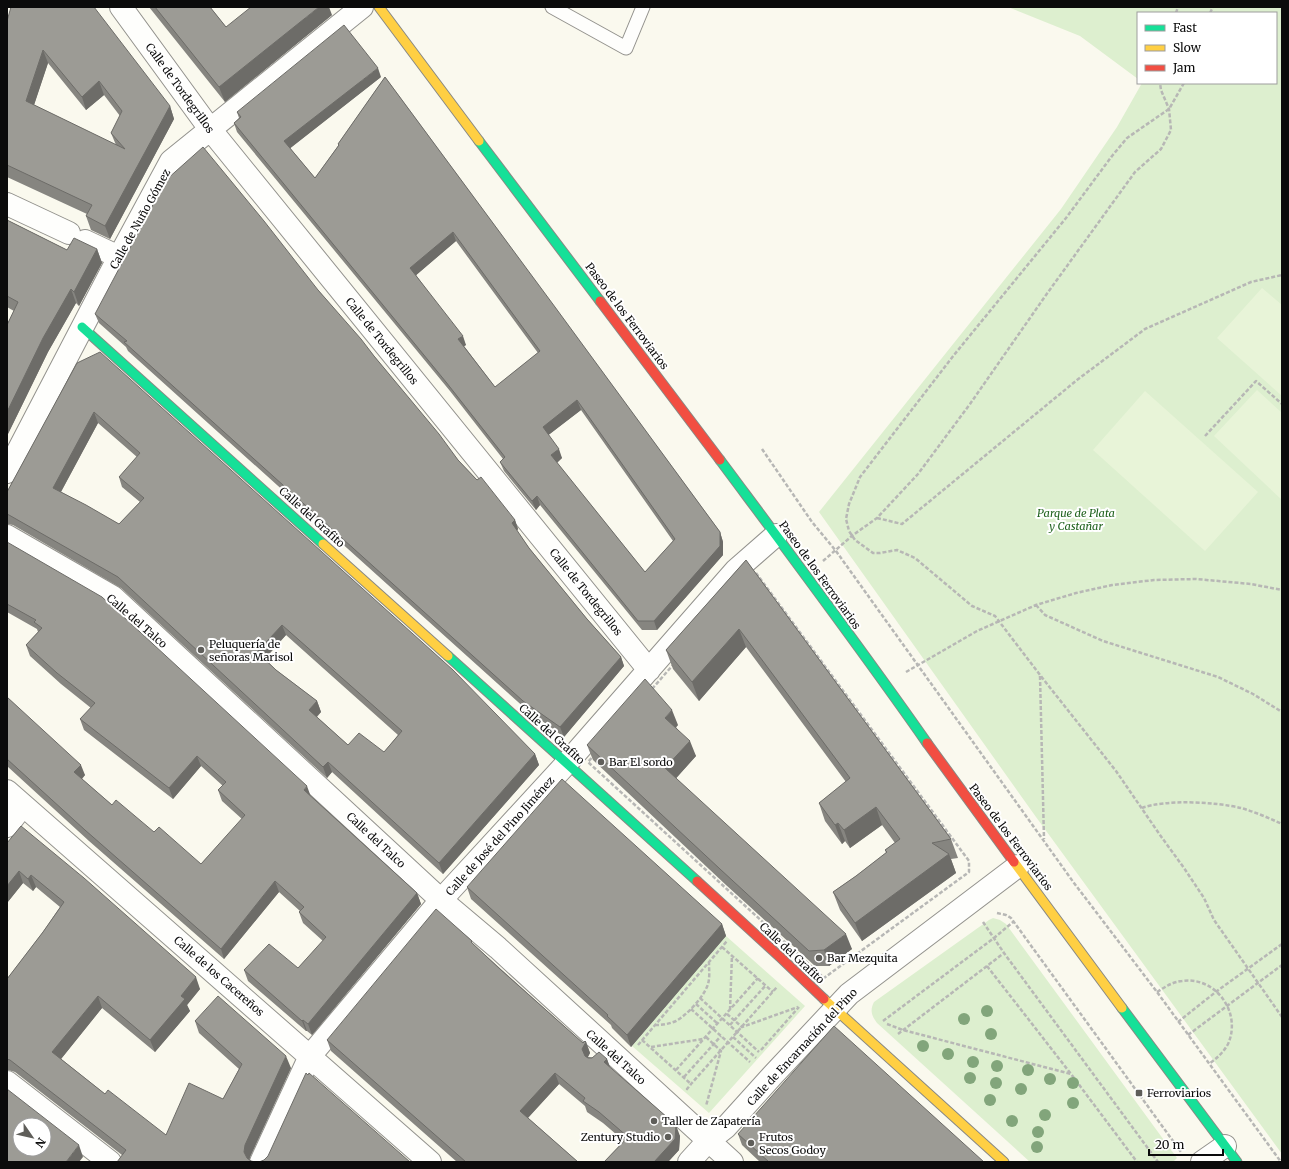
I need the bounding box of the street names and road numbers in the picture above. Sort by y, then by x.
street label: Calle de Tordegrillos [143,40,217,136]
street label: Calle de Nuño Gómez [107,167,173,271]
street label: Paseo de los Ferroviarios [582,260,672,372]
street label: Calle de Tordegrillos [343,295,421,387]
street label: Calle del Grafito [276,484,348,551]
street label: Paseo de los Ferroviarios [776,518,864,632]
street label: Calle de Tordegrillos [547,546,625,638]
street label: Calle del Talco [104,591,171,651]
street label: Calle del Grafito [516,701,588,768]
street label: Calle de José del Pino Jiménez [443,773,557,899]
street label: Paseo de los Ferroviarios [966,781,1056,893]
street label: Calle del Talco [344,809,409,871]
street label: Calle del Grafito [757,919,828,987]
street label: Calle de los Cacereños [171,933,267,1019]
street label: Calle de Encarnación del Pino [744,985,861,1109]
street label: Calle del Talco [583,1027,649,1088]

